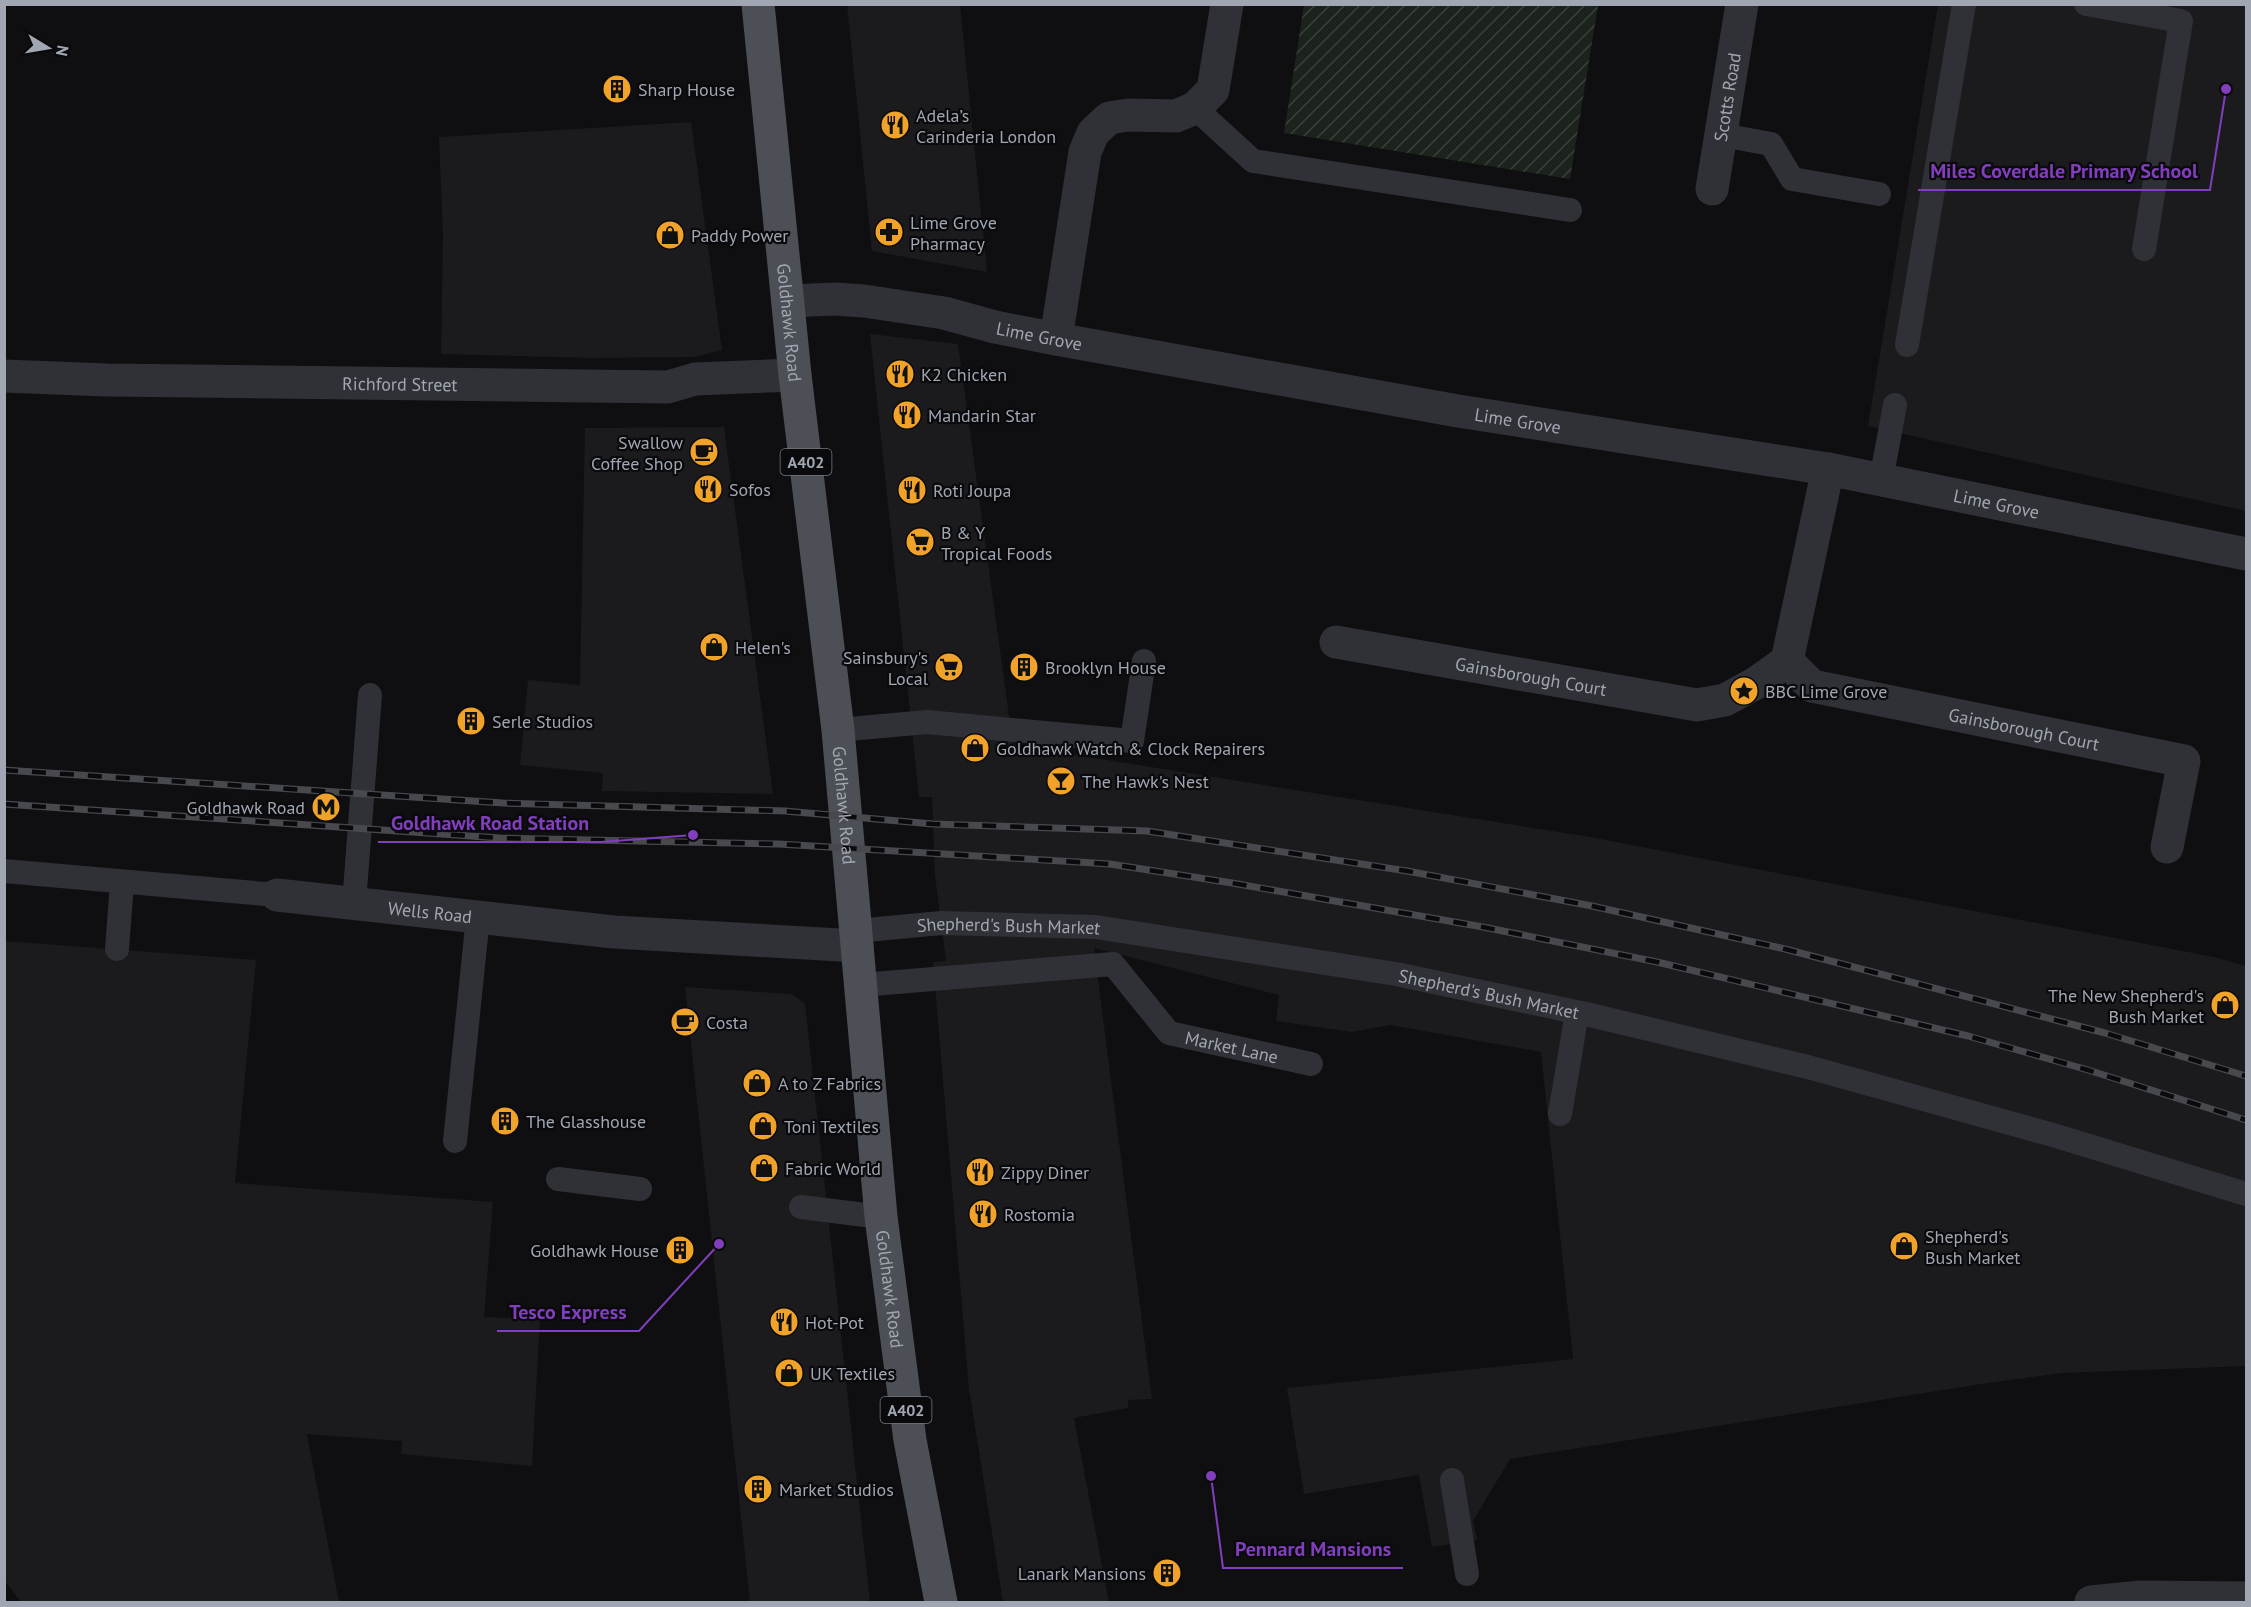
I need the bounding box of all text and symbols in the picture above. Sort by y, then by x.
north arrow [18,18,78,78]
text: N [52,44,74,58]
street label: Scotts Road [1708,51,1745,143]
building icon: Sharp House [601,73,633,105]
place label: Sharp House [638,78,735,101]
place label: Adela’s Carinderia London [916,104,1056,148]
restaurant icon: Adela’s Carinderia London [879,109,911,141]
callout: Miles Coverdale Primary School [1918,152,2210,190]
text: Miles Coverdale Primary School [1930,158,2198,184]
place label: Lime Grove Pharmacy [910,211,997,255]
pharmacy icon: Lime Grove Pharmacy [873,216,905,248]
shop icon: Paddy Power [654,219,686,251]
place label: Paddy Power [691,224,788,247]
street label: Goldhawk Road [772,262,807,383]
street label: Lime Grove [994,316,1084,355]
restaurant icon: K2 Chicken [884,358,916,390]
place label: K2 Chicken [921,363,1007,386]
street label: Richford Street [342,371,458,396]
restaurant icon: Mandarin Star [891,399,923,431]
street label: Lime Grove [1473,402,1563,438]
place label: Mandarin Star [928,404,1036,427]
place label: Swallow Coffee Shop [591,431,684,475]
cafe icon: Swallow Coffee Shop [688,436,720,468]
road number: A402 [780,449,832,475]
restaurant icon: Sofos [692,473,724,505]
restaurant icon: Roti Joupa [896,474,928,506]
place label: Sofos [729,478,771,501]
place label: Roti Joupa [933,479,1011,502]
street label: Lime Grove [1952,483,2041,523]
place label: B & Y Tropical Foods [941,521,1052,565]
supermarket icon: B & Y Tropical Foods [904,526,936,558]
shop icon: Helen's [698,631,730,663]
place label: Helen's [735,636,791,659]
place label: Sainsbury's Local [843,646,929,690]
supermarket icon: Sainsbury's Local [933,651,965,683]
building icon: Brooklyn House [1008,651,1040,683]
street label: Gainsborough Court [1454,652,1609,701]
place label: Brooklyn House [1045,656,1166,679]
place icon: BBC Lime Grove [1728,675,1760,707]
place label: BBC Lime Grove [1765,680,1887,703]
street label: Gainsborough Court [1947,702,2101,755]
building icon: Serle Studios [455,705,487,737]
place label: Serle Studios [492,710,593,733]
shop icon: Goldhawk Watch & Clock Repairers [959,732,991,764]
place label: Goldhawk Watch & Clock Repairers [996,737,1265,760]
street label: Goldhawk Road [828,745,861,865]
bar icon: The Hawk's Nest [1045,765,1077,797]
place label: The Hawk's Nest [1082,770,1209,793]
metro station icon: Goldhawk Road [310,791,342,823]
place label: Goldhawk Road [186,796,305,819]
callout: Goldhawk Road Station [378,804,601,842]
text: Goldhawk Road Station [391,810,589,836]
street label: Wells Road [387,896,473,928]
street label: Shepherd's Bush Market [916,911,1102,939]
street label: Shepherd's Bush Market [1397,963,1581,1024]
place label: The New Shepherd's Bush Market [2048,984,2204,1028]
shop icon: The New Shepherd's Bush Market [2209,989,2241,1021]
cafe icon: Costa [669,1006,701,1038]
place label: Costa [706,1011,748,1034]
street label: Market Lane [1183,1025,1280,1068]
shop icon: A to Z Fabrics [741,1067,773,1099]
place label: A to Z Fabrics [778,1072,881,1095]
building icon: The Glasshouse [489,1105,521,1137]
place label: The Glasshouse [526,1110,646,1133]
shop icon: Toni Textiles [747,1110,779,1142]
place label: Toni Textiles [784,1115,879,1138]
shop icon: Fabric World [748,1152,780,1184]
restaurant icon: Zippy Diner [964,1156,996,1188]
place label: Fabric World [785,1157,881,1180]
place label: Zippy Diner [1001,1161,1089,1184]
restaurant icon: Rostomia [967,1198,999,1230]
place label: Rostomia [1004,1203,1075,1226]
place label: Shepherd's Bush Market [1925,1225,2020,1269]
street label: Goldhawk Road [871,1229,909,1349]
shop icon: Shepherd's Bush Market [1888,1230,1920,1262]
building icon: Goldhawk House [664,1234,696,1266]
place label: Goldhawk House [530,1239,659,1262]
callout: Tesco Express [497,1293,639,1331]
text: Tesco Express [509,1299,627,1325]
restaurant icon: Hot-Pot [768,1306,800,1338]
place label: Hot-Pot [805,1311,864,1334]
shop icon: UK Textiles [773,1357,805,1389]
place label: UK Textiles [810,1362,895,1385]
road number: A402 [880,1397,932,1423]
building icon: Market Studios [742,1473,774,1505]
place label: Market Studios [779,1478,894,1501]
callout: Pennard Mansions [1223,1530,1403,1568]
text: Pennard Mansions [1235,1536,1391,1562]
building icon: Lanark Mansions [1151,1557,1183,1589]
place label: Lanark Mansions [1018,1562,1146,1585]

